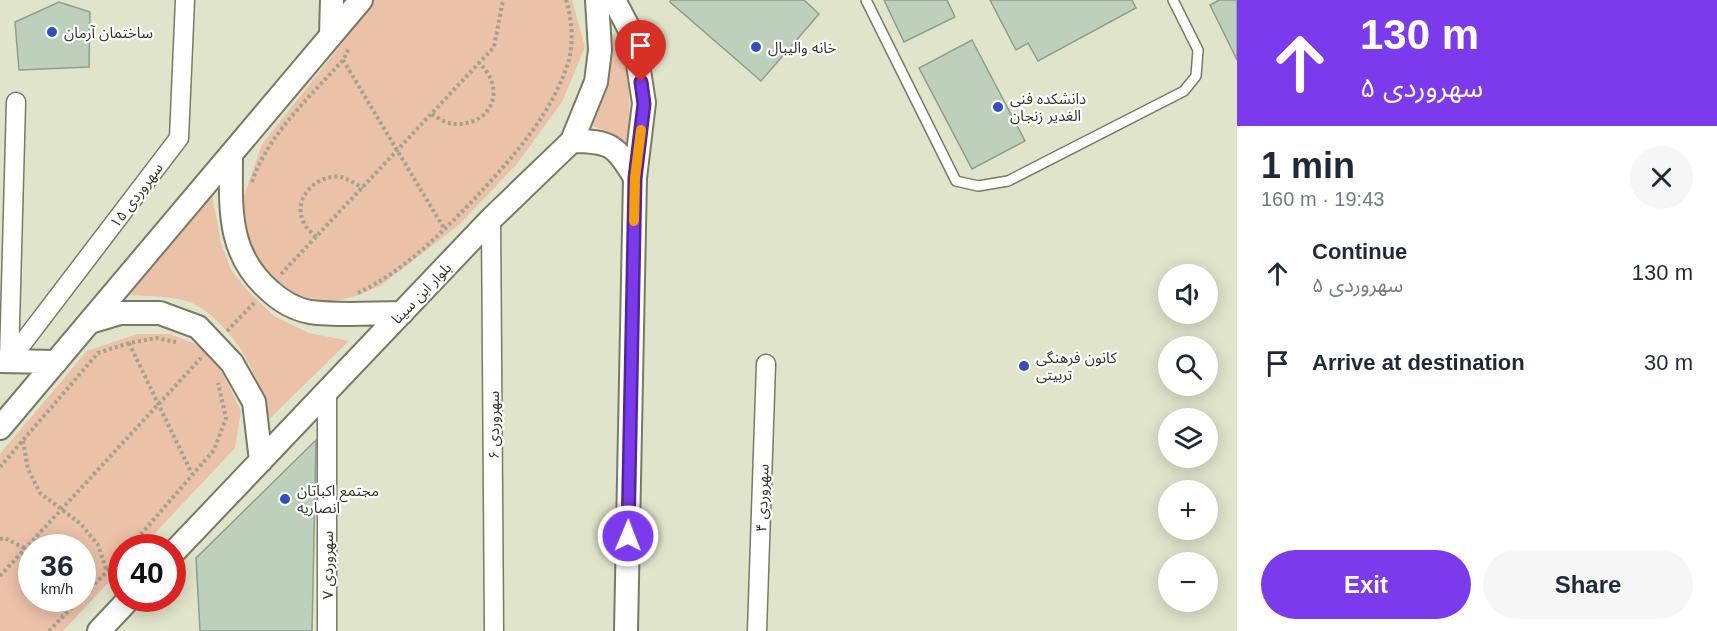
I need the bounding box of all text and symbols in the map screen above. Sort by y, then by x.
text: 130 m [1360,11,1479,58]
pin [615,20,666,82]
place label: ساختمان آرمان [64,24,153,42]
icon: ahead [1261,24,1339,102]
marker: ساختمان آرمان [45,25,59,39]
icon: arrive [624,29,657,62]
place label: خانه والیبال [768,39,837,57]
marker: خانه والیبال [749,40,763,54]
text: سهروردی ۵ [1360,73,1483,103]
place label: دانشکده فنی الغدیر زنجان [1010,90,1086,125]
marker: دانشکده فنی الغدیر زنجان [991,100,1005,114]
text: 1 min [1261,145,1355,186]
button: close [1630,146,1693,209]
street label: سهروردی ۱۵ [106,159,167,231]
text: 160 m · 19:43 [1261,188,1384,210]
text: Continue [1312,239,1407,264]
icon: ahead [1261,257,1294,290]
street label: بلوار ابن سینا [388,259,455,328]
text: 130 m [1632,260,1693,285]
map controls [1158,264,1218,612]
button: sound [1158,264,1218,324]
text: سهروردی ۵ [1312,274,1403,296]
button: search [1158,336,1218,396]
icon: arrive [1261,347,1294,380]
place label: کانون فرهنگی تربیتی [1036,349,1117,384]
text: Arrive at destination [1312,350,1525,375]
text: 30 m [1644,350,1693,375]
marker: کانون فرهنگی تربیتی [1017,359,1031,373]
street label: سهروردی ۶ [485,391,503,459]
button: layers [1158,408,1218,468]
street label: سهروردی ۴ [752,463,773,533]
button: + [1158,480,1218,540]
place label: مجتمع اکباتان انصاریه [297,482,379,517]
marker: مجتمع اکباتان انصاریه [278,492,292,506]
position arrow [596,504,660,568]
street label: سهروردی ۷ [319,531,337,599]
speed limit sign: 40 [108,534,186,612]
text: 36 [40,549,74,582]
button: Exit [1261,550,1471,619]
button: Share [1483,550,1693,619]
button: − [1158,552,1218,612]
text: km/h [41,580,73,597]

